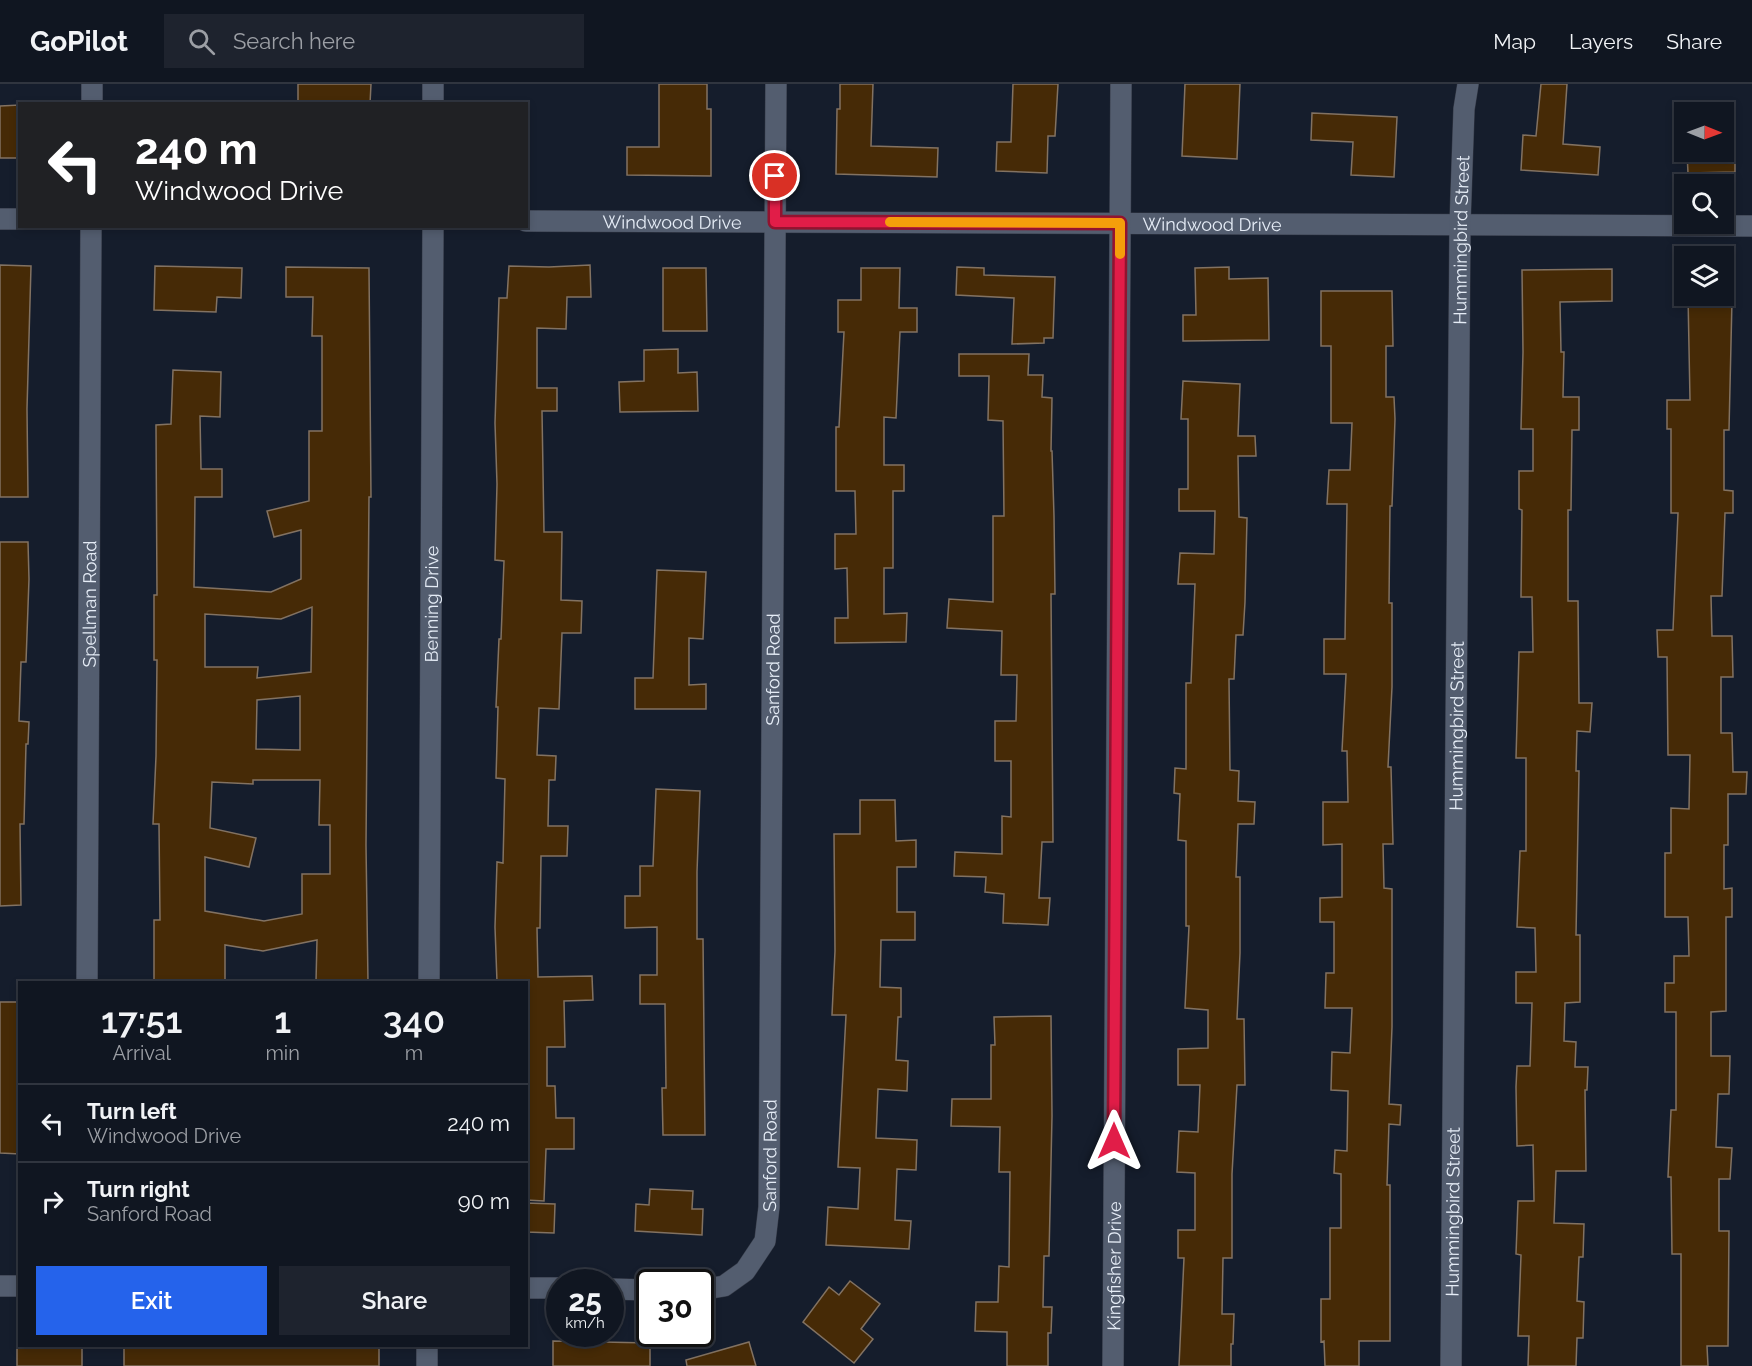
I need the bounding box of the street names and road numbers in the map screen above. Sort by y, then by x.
street label: Hummingbird Street [1449,155,1473,325]
street label: Windwood Drive [602,211,742,232]
street label: Windwood Drive [1142,213,1282,235]
street label: Spellman Road [78,540,100,668]
street label: Benning Drive [420,545,442,662]
street label: Sanford Road [762,613,783,726]
street label: Hummingbird Street [1445,641,1467,811]
street label: Sanford Road [758,1099,780,1212]
street label: Hummingbird Street [1441,1127,1463,1297]
street label: Kingfisher Drive [1103,1201,1125,1331]

